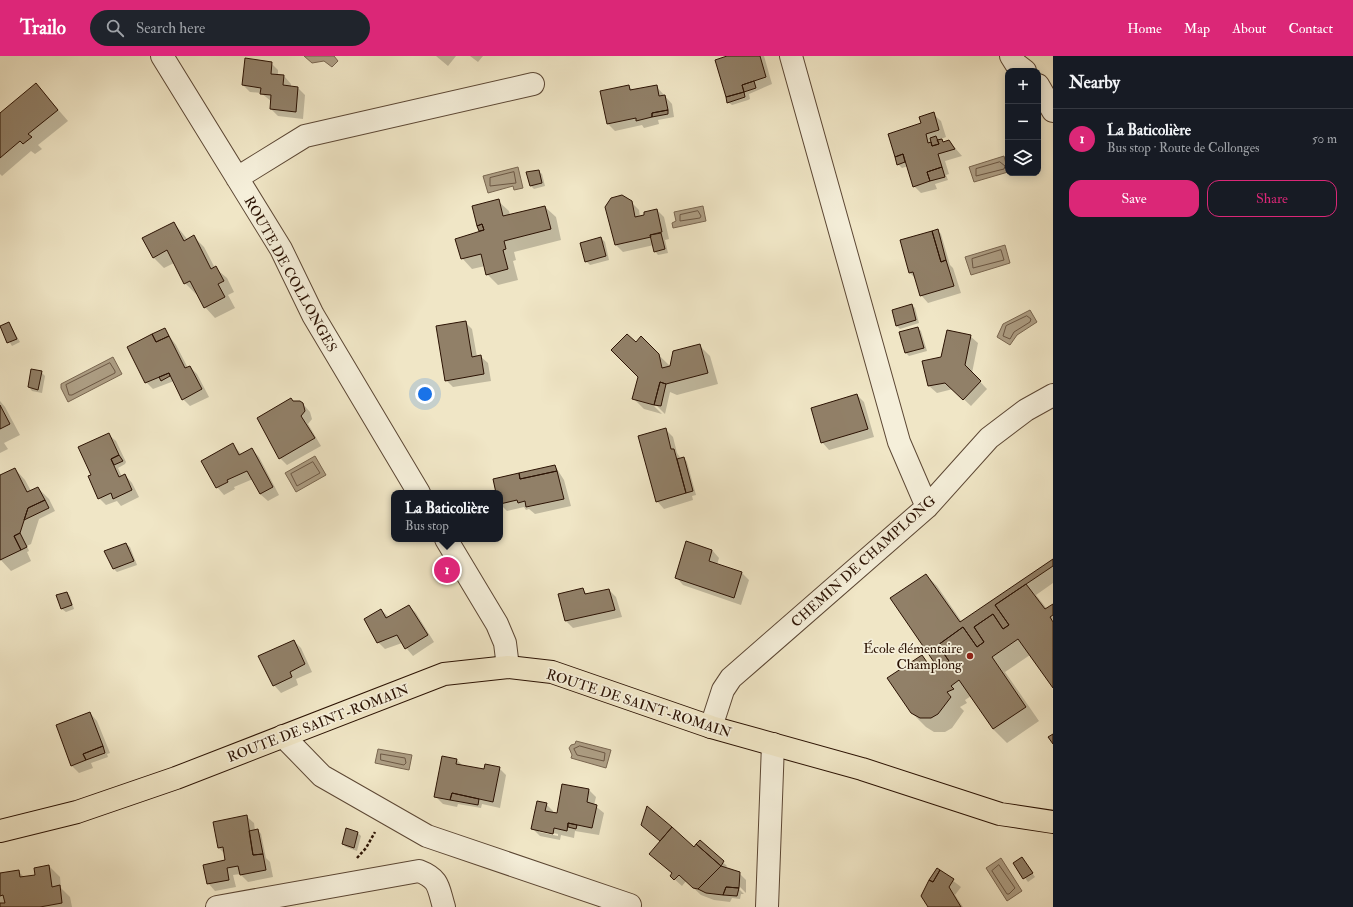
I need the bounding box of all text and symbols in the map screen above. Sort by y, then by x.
search box [90,10,370,46]
text: Trailo [20,16,66,40]
icon: search [104,17,126,39]
text: Search here [136,19,205,38]
text: Home [1127,20,1162,37]
text: Map [1184,20,1210,37]
text: About [1232,20,1266,37]
text: Contact [1288,20,1333,37]
map controls [1005,68,1041,176]
button: + [1005,68,1041,104]
text: Nearby [1069,72,1120,93]
button: − [1005,104,1041,140]
text: La Baticolière [1107,121,1191,140]
text: 1 [1080,131,1084,147]
text: 50 m [1312,131,1337,147]
button: layers [1005,140,1041,176]
text: Bus stop · Route de Collonges [1107,140,1260,156]
button: Save [1069,180,1199,217]
button: Share [1207,180,1337,217]
street label: ROUTE DE COLLONGES [241,193,341,355]
your location [415,384,435,404]
popup [391,490,503,542]
street label: CHEMIN DE CHAMPLONG [788,492,939,631]
text: La Baticolière [405,499,489,518]
text: Bus stop [405,518,449,534]
pin: 1 [434,555,460,585]
place label: École élémentaire Champlong [863,640,963,674]
marker: École élémentaire Champlong [965,651,975,661]
street label: ROUTE DE SAINT-ROMAIN [544,666,734,742]
street label: ROUTE DE SAINT-ROMAIN [225,681,412,766]

